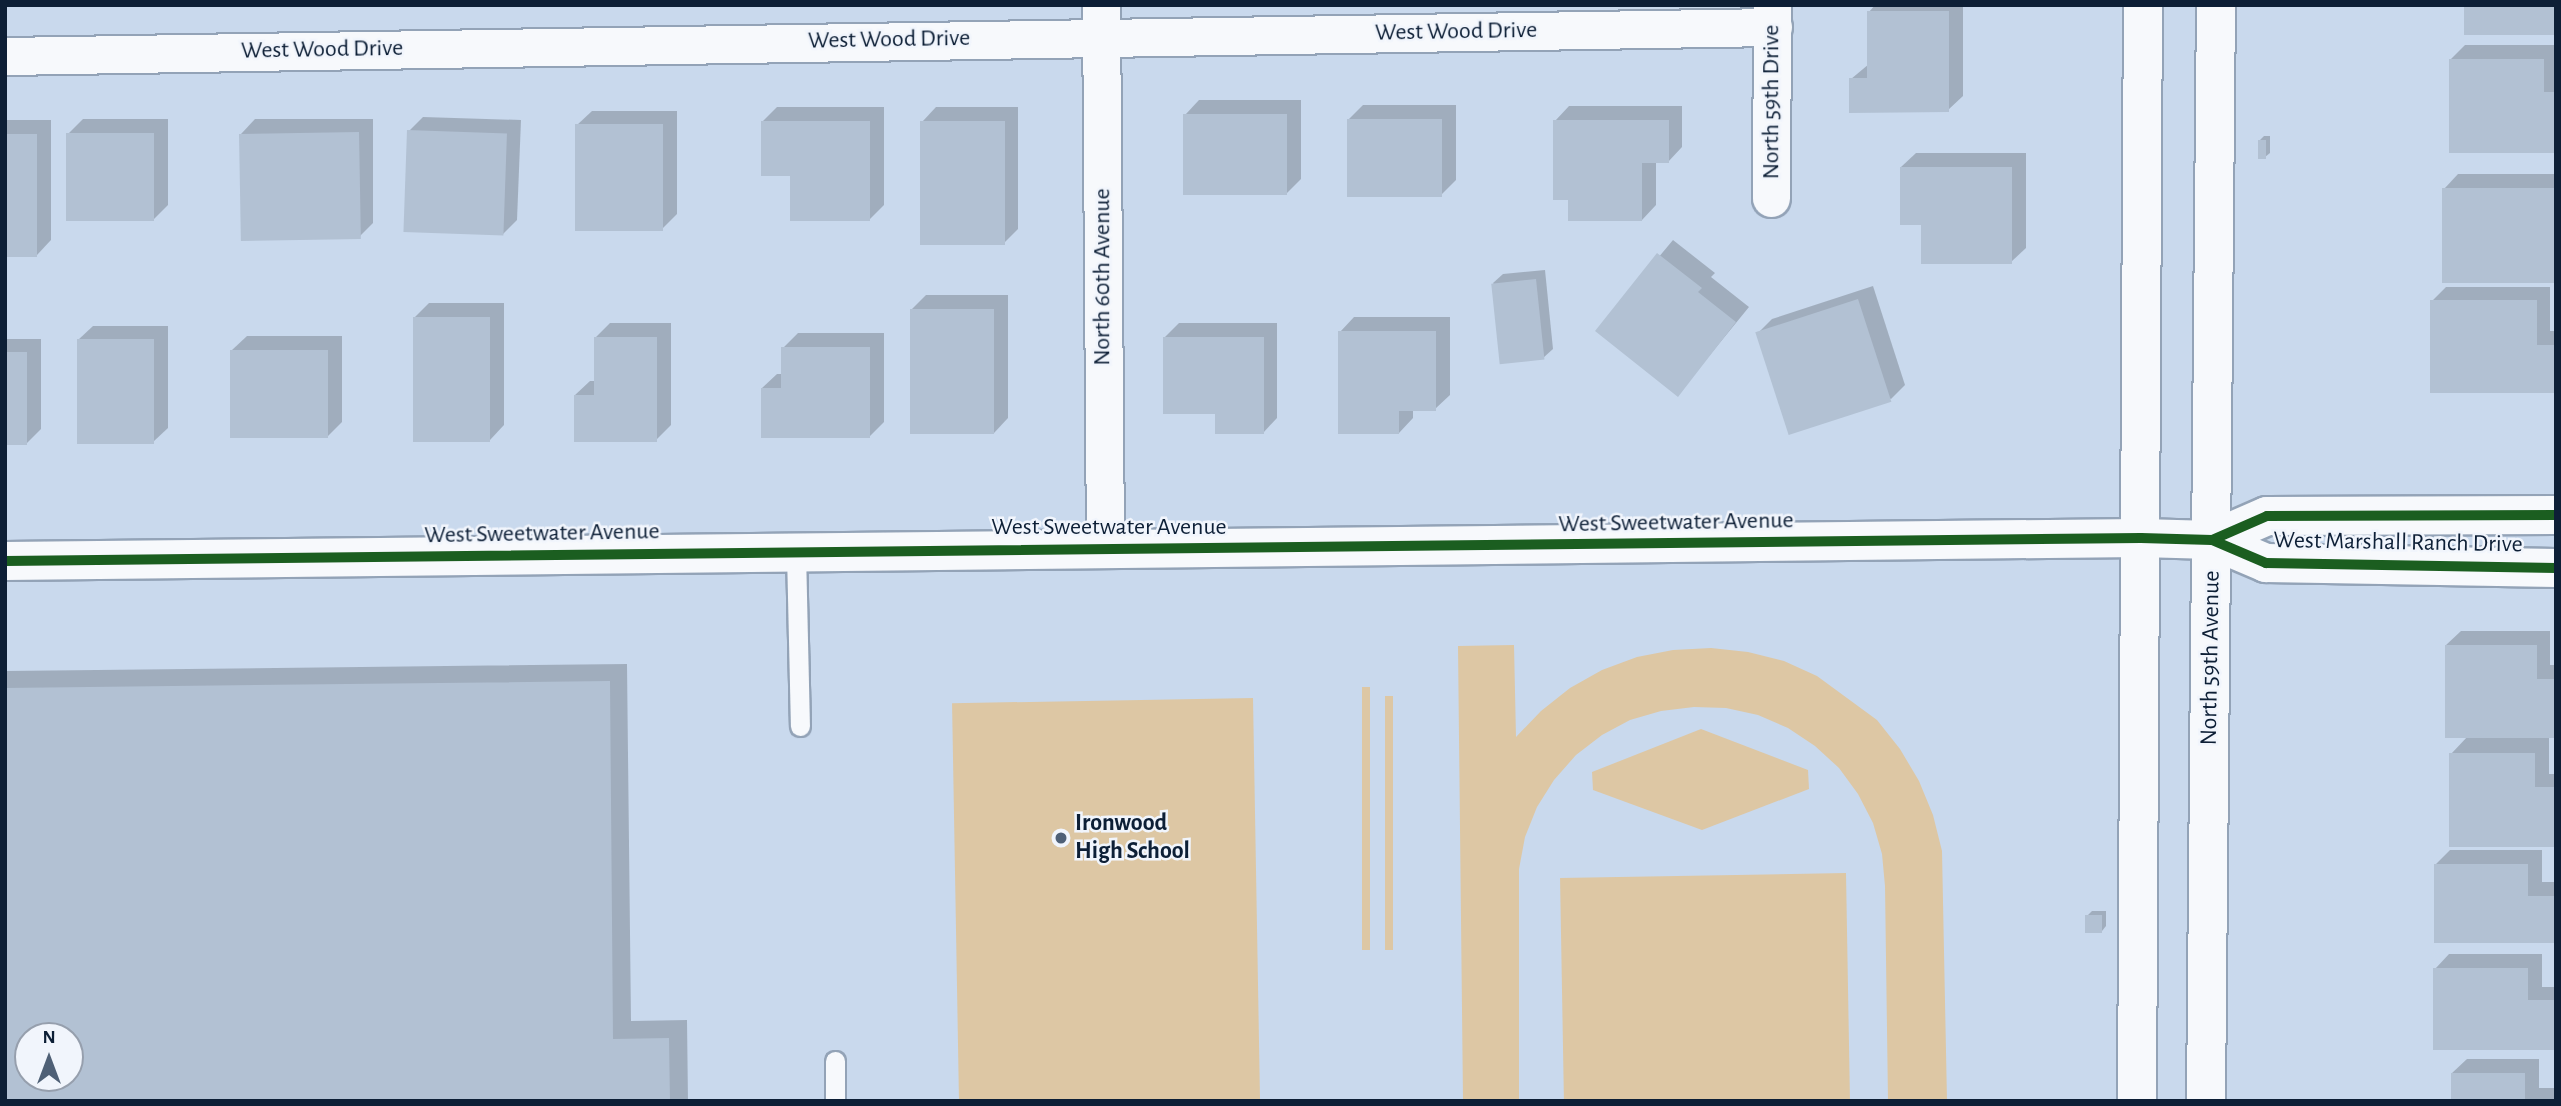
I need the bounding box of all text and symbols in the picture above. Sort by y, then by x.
street label: West Wood Drive [1375,16,1537,48]
street label: West Wood Drive [808,24,970,56]
street label: North 59th Drive [1758,25,1786,179]
street label: West Wood Drive [241,34,403,66]
street label: North 60th Avenue [1089,188,1117,366]
street label: West Sweetwater Avenue [1558,507,1794,539]
street label: West Sweetwater Avenue [991,514,1227,542]
street label: West Sweetwater Avenue [424,518,660,550]
street label: West Marshall Ranch Drive [2273,526,2523,560]
street label: North 59th Avenue [2195,570,2227,746]
place label: Ironwood High School [1075,810,1190,866]
marker: Ironwood High School [1053,830,1069,846]
north arrow [14,1022,84,1092]
text: N [42,1028,56,1047]

